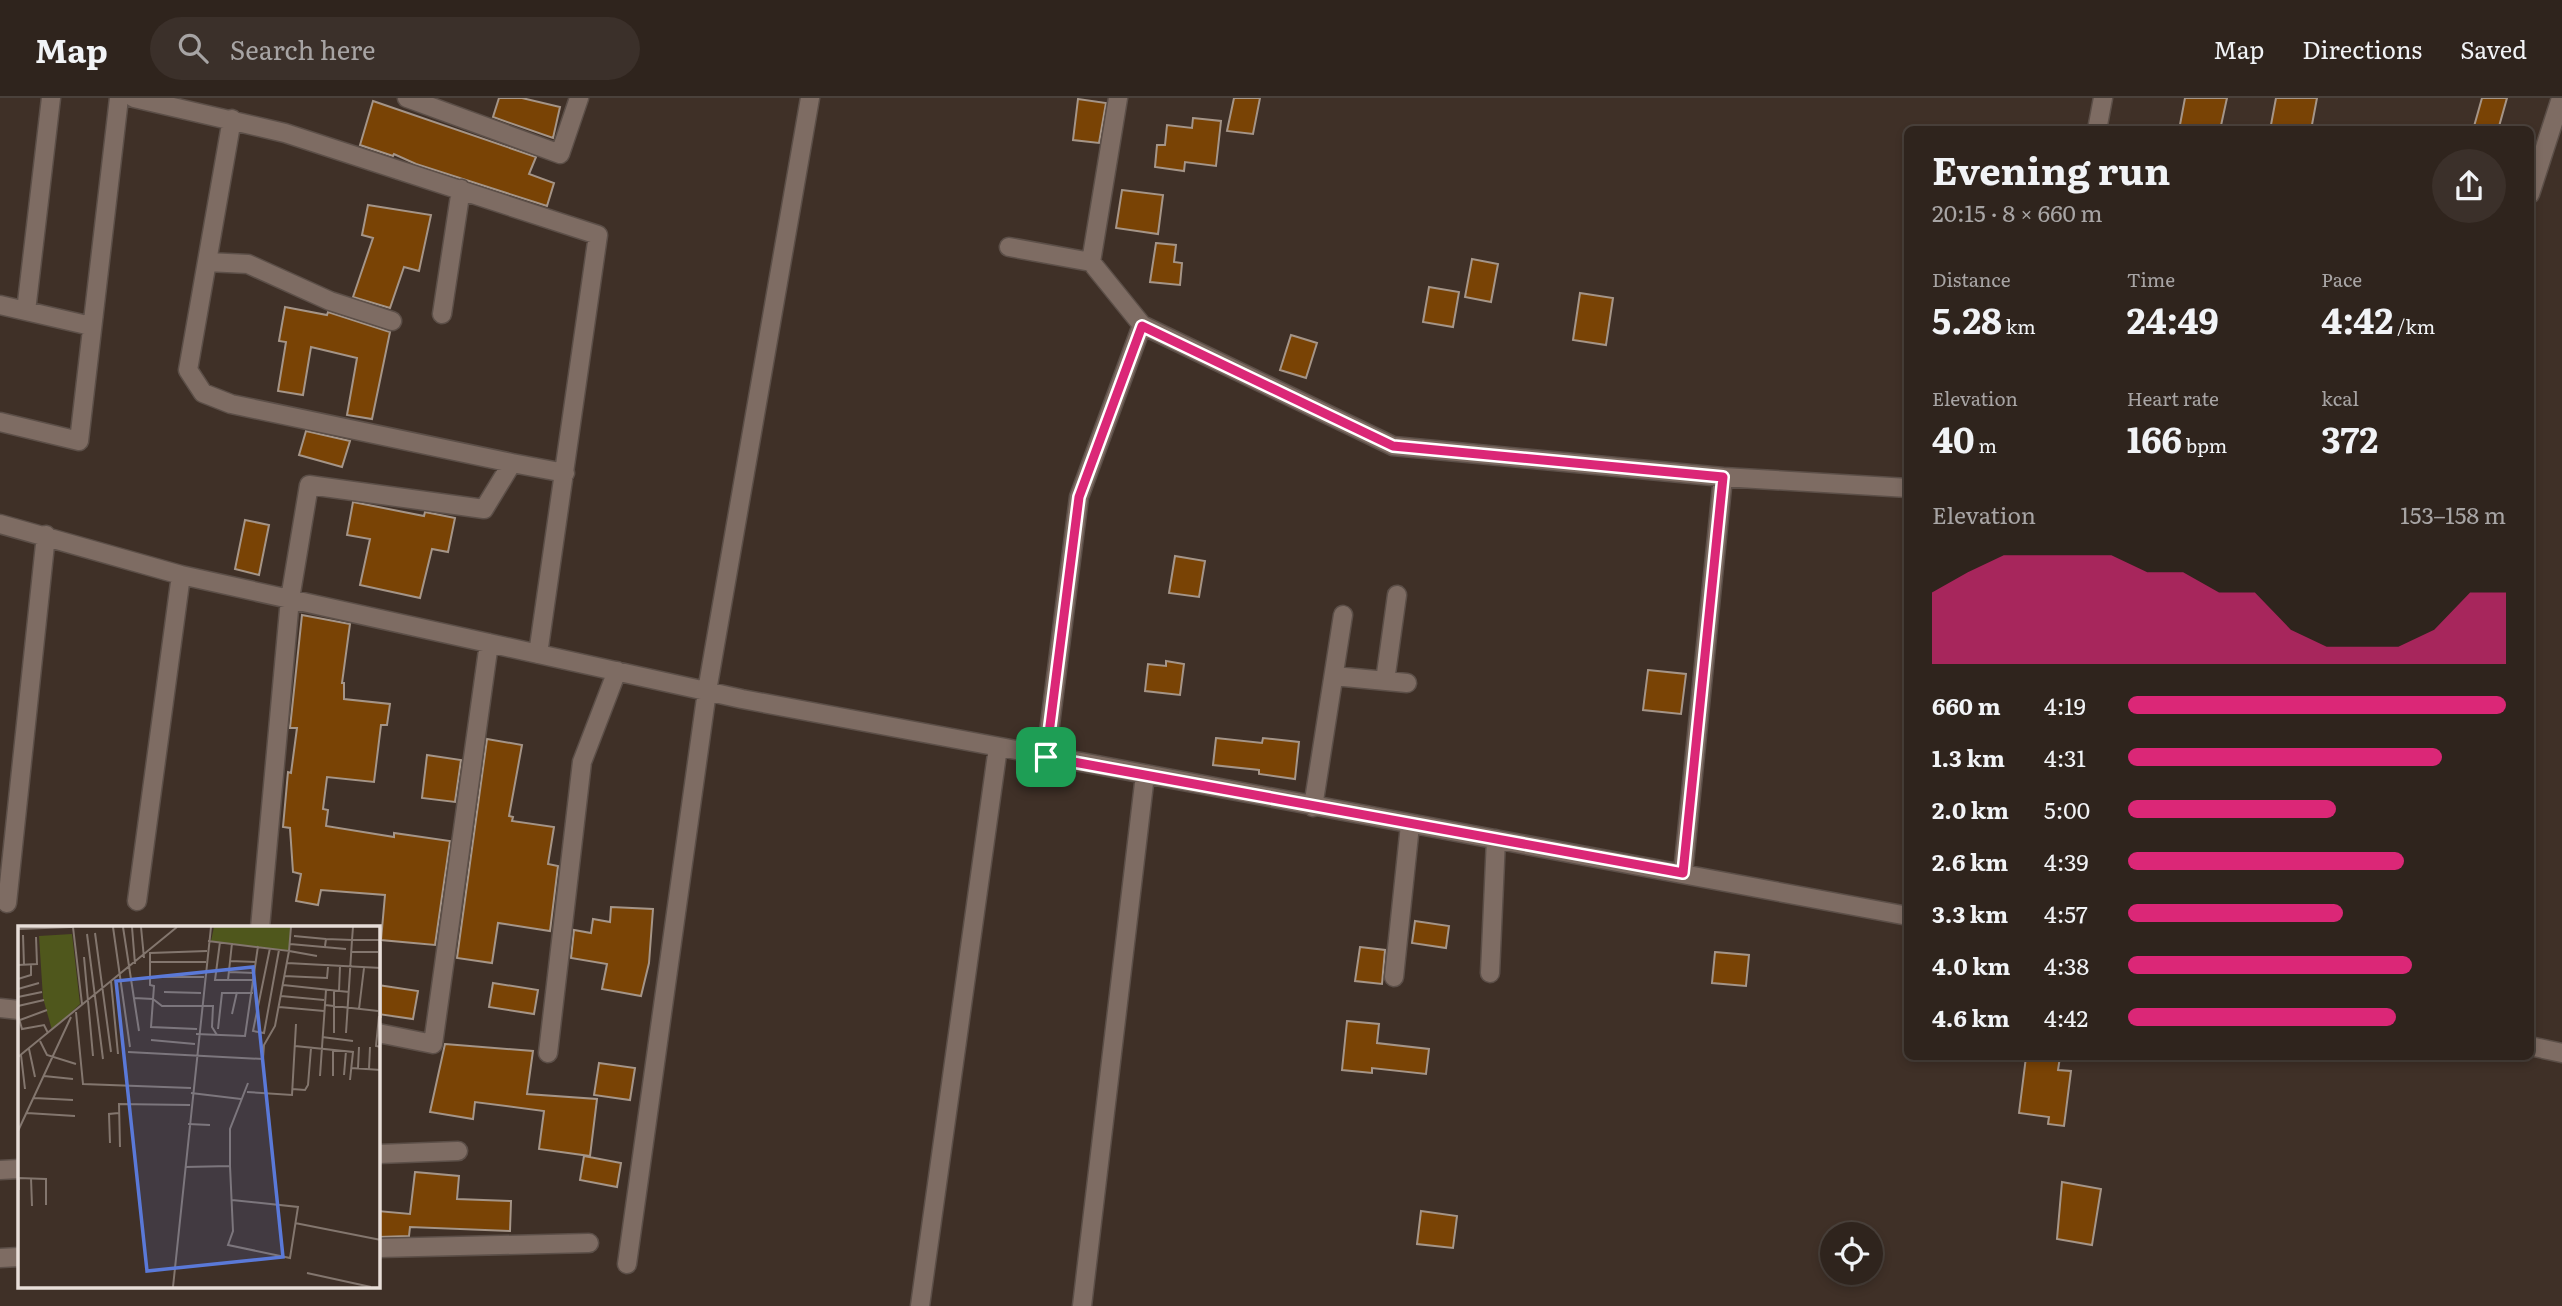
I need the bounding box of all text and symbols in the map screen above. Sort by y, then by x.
search box [150,17,640,80]
text: Map [35,24,108,73]
icon: search [174,29,212,67]
text: Search here [230,29,376,68]
text: Map [2213,31,2264,66]
text: Directions [2302,31,2422,66]
text: Saved [2460,31,2527,66]
text: Evening run [1932,140,2170,197]
button: share [2432,149,2506,223]
text: 20:15 · 8 × 660 m [1932,195,2103,229]
text: Distance [1932,265,2011,293]
text: Time [2127,265,2175,293]
text: Pace [2321,265,2362,293]
text: 5.28 [1932,293,2002,345]
text: 24:49 [2127,293,2219,345]
text: 4:42 [2321,293,2393,345]
text: km [2002,312,2036,340]
text: /km [2393,312,2435,340]
text: Elevation [1932,384,2018,412]
text: Heart rate [2127,384,2219,412]
text: kcal [2321,384,2359,412]
text: 40 [1932,412,1975,464]
text: 166 [2127,412,2182,464]
text: 372 [2321,412,2378,464]
text: m [1975,431,1997,459]
text: bpm [2182,431,2227,459]
text: Elevation [1932,497,2036,531]
text: 153–158 m [2400,497,2506,531]
text: 660 m [1932,688,2001,722]
text: 4:19 [2044,688,2086,722]
pin [1016,727,1076,787]
icon: arrive [1027,738,1065,776]
text: 1.3 km [1932,740,2005,774]
text: 4:31 [2044,740,2086,774]
text: 2.0 km [1932,792,2009,826]
text: 5:00 [2044,792,2090,826]
text: 2.6 km [1932,844,2008,878]
text: 4:39 [2044,844,2089,878]
text: 3.3 km [1932,896,2008,930]
text: 4:57 [2044,896,2088,930]
inset map [18,926,380,1288]
text: 4.0 km [1932,948,2011,982]
text: 4:38 [2044,948,2089,982]
text: 4.6 km [1932,1000,2010,1034]
text: 4:42 [2044,1000,2088,1034]
map controls [1820,1222,1883,1285]
button: locate [1820,1222,1883,1285]

